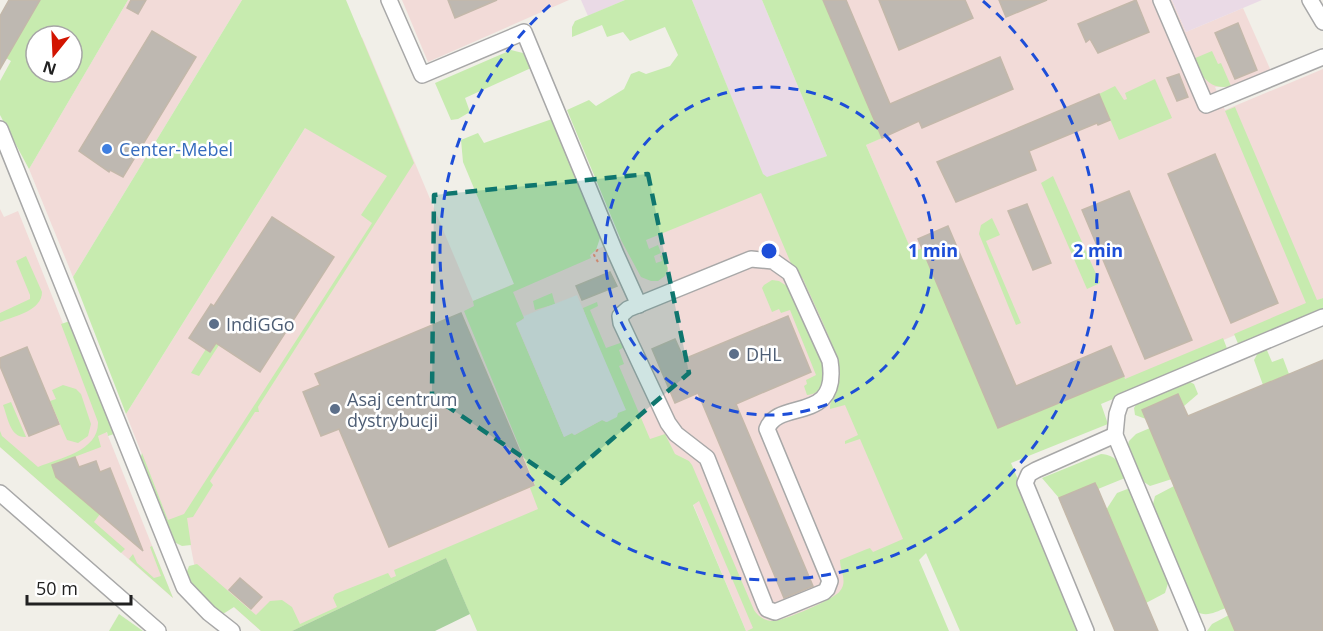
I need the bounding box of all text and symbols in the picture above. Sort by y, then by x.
north arrow [24,24,84,84]
text: N [40,56,59,81]
place label: Center-Mebel [119,137,233,161]
marker: Center-Mebel [100,142,114,156]
text: 1 min [908,238,958,262]
text: 2 min [1073,238,1123,262]
centre of rings [759,241,779,261]
place label: IndiGGo [226,312,295,336]
marker: IndiGGo [207,317,221,331]
place label: DHL [746,342,782,366]
marker: DHL [727,347,741,361]
place label: Asaj centrum dystrybucji [347,387,457,432]
marker: Asaj centrum dystrybucji [328,402,342,416]
scale bar [27,568,130,606]
text: 50 m [36,576,78,600]

